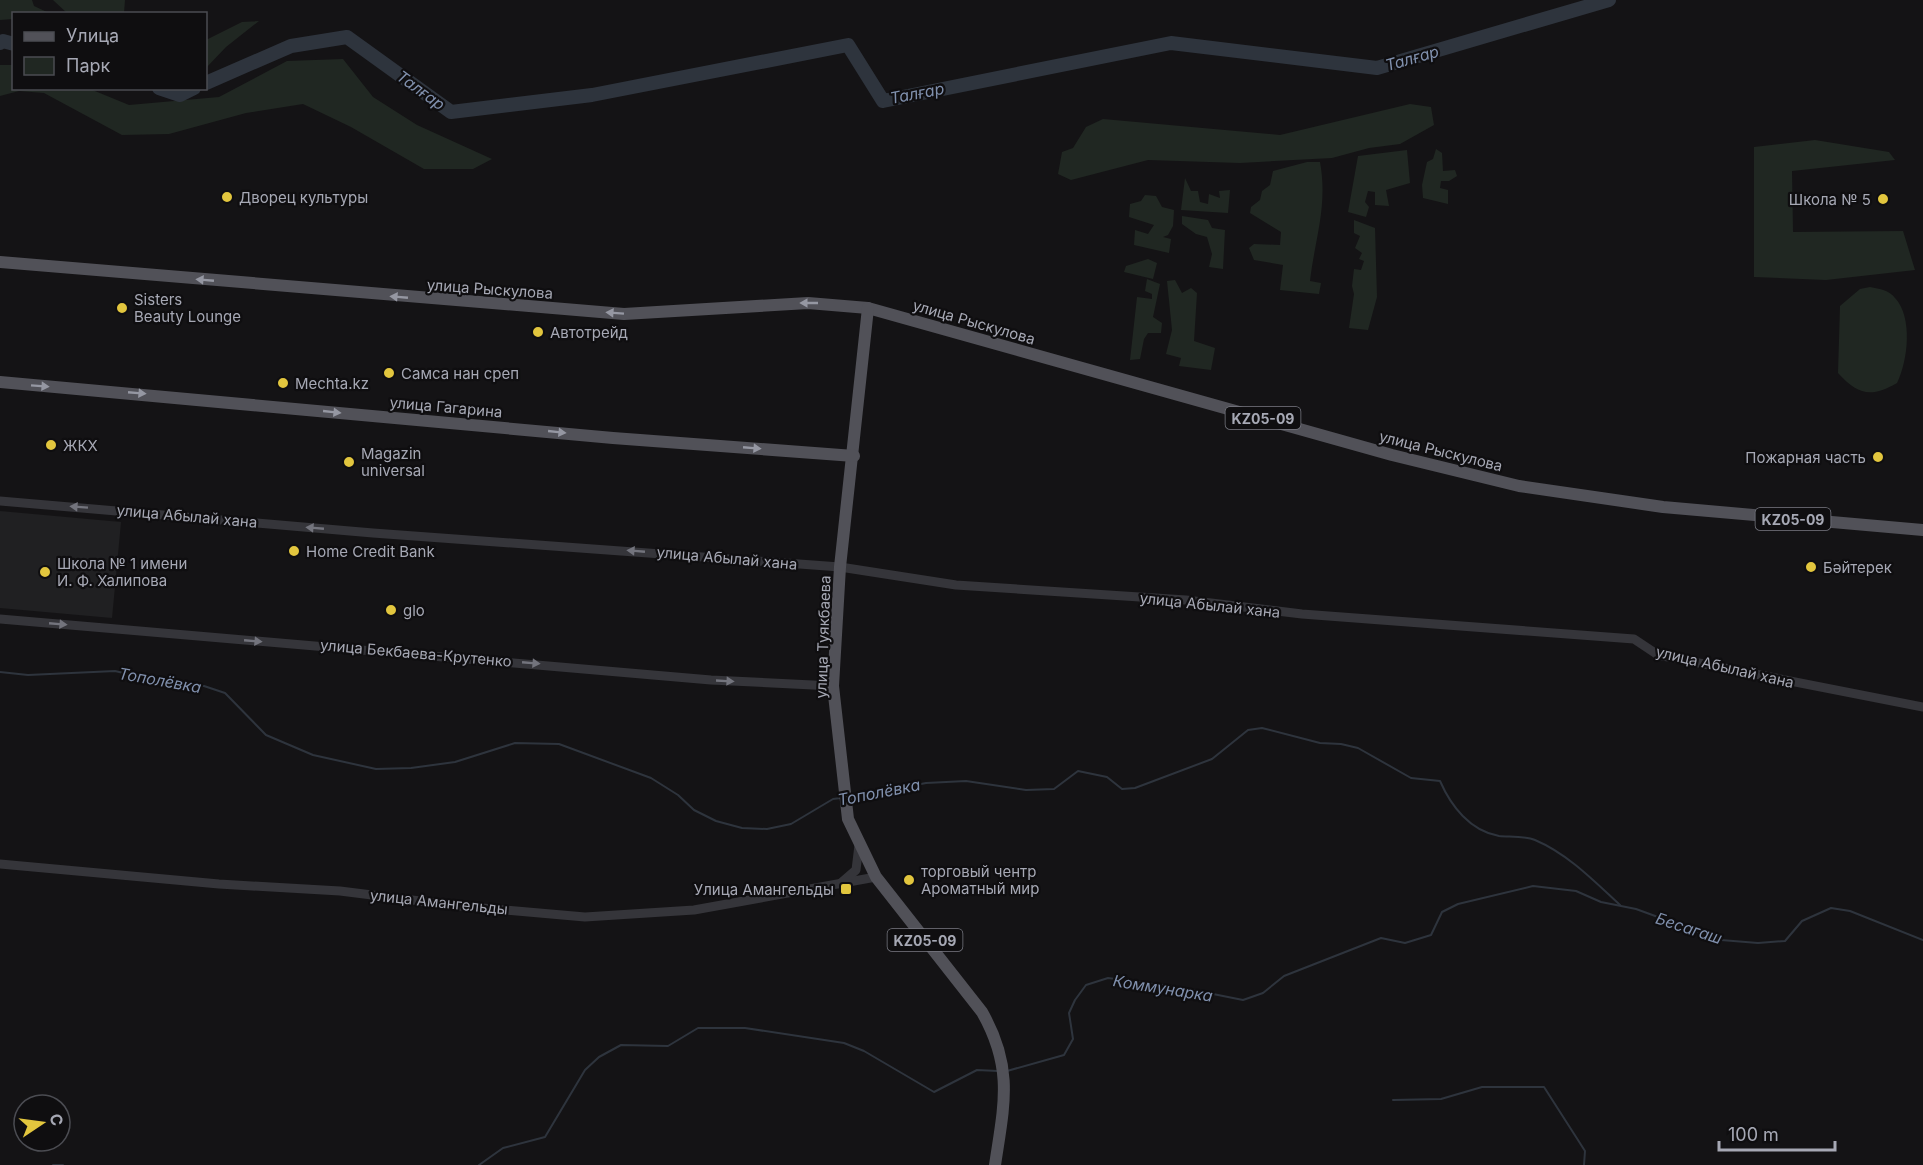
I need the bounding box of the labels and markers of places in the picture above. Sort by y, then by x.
place label: Дворец культуры [239,188,368,207]
marker: Дворец культуры [220,190,234,204]
place label: Школа № 5 [1789,190,1871,209]
marker: Школа № 5 [1876,192,1890,206]
place label: Sisters Beauty Lounge [134,290,241,326]
marker: Sisters Beauty Lounge [115,301,129,315]
place label: Автотрейд [550,323,628,342]
marker: Автотрейд [531,325,545,339]
place label: Самса нан среп [401,364,519,383]
marker: Самса нан среп [382,366,396,380]
place label: Mechta.kz [295,374,369,393]
marker: Mechta.kz [276,376,290,390]
place label: ЖКХ [63,436,98,455]
marker: ЖКХ [44,438,58,452]
place label: Magazin universal [361,444,425,480]
place label: Пожарная часть [1745,448,1866,467]
marker: Пожарная часть [1871,450,1885,464]
marker: Magazin universal [342,455,356,469]
place label: Home Credit Bank [306,542,435,561]
marker: Home Credit Bank [287,544,301,558]
place label: Школа № 1 имени И. Ф. Халипова [57,554,187,590]
place label: Бәйтерек [1823,558,1892,577]
marker: Бәйтерек [1804,560,1818,574]
marker: Школа № 1 имени И. Ф. Халипова [38,565,52,579]
place label: glo [403,601,425,620]
marker: glo [384,603,398,617]
place label: торговый чентр Ароматный мир [921,862,1039,898]
marker: торговый чентр Ароматный мир [902,873,916,887]
place label: Улица Амангельды [694,880,834,899]
marker: Улица Амангельды [839,882,853,896]

